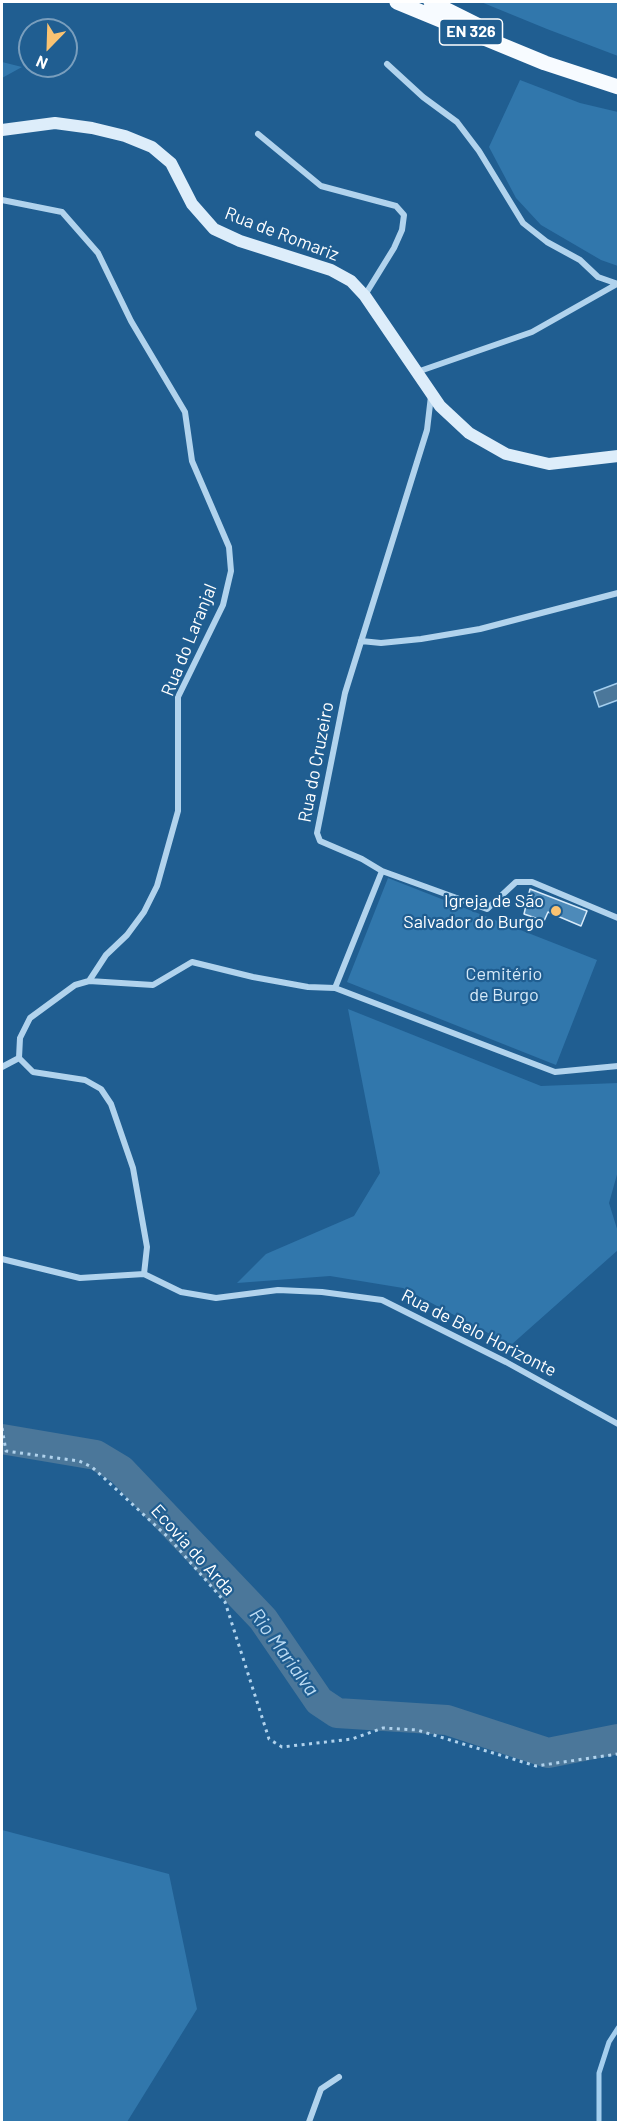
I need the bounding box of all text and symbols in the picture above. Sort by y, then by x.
north arrow [18,18,78,78]
road number: EN 326 [440,19,502,45]
text: N [33,52,50,74]
street label: Rua de Romariz [222,202,342,266]
street label: Rua do Laranjal [157,581,221,699]
street label: Rua do Cruzeiro [294,700,338,824]
place label: Igreja de São Salvador do Burgo [403,890,544,932]
marker: Igreja de São Salvador do Burgo [549,904,563,918]
park label: Cemitério de Burgo [466,963,542,1006]
street label: Rua de Belo Horizonte [398,1285,560,1381]
street label: Ecovia do Arda [146,1500,240,1600]
water label: Rio Marialva [244,1604,324,1700]

